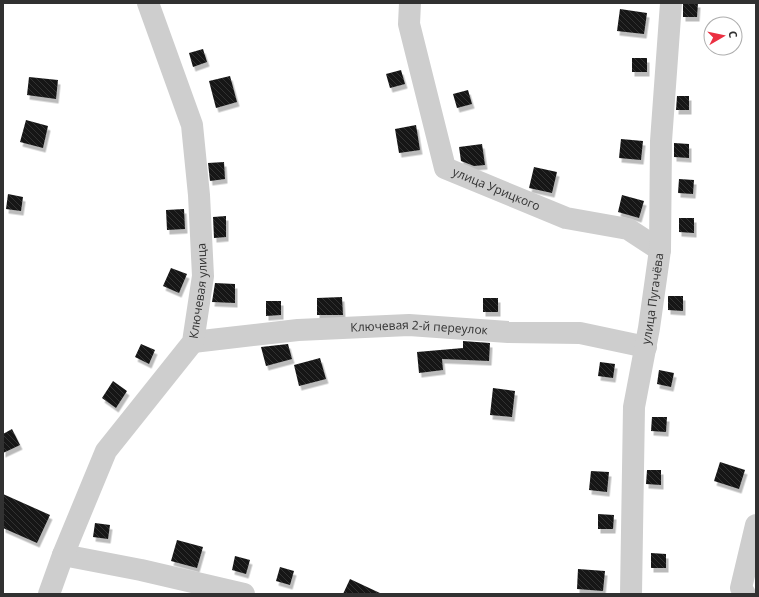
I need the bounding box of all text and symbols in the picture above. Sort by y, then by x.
north arrow [703,16,743,56]
text: С [725,30,741,39]
street label: улица Урицкого [450,163,543,214]
street label: Ключевая улица [185,243,211,340]
street label: улица Пугачёва [637,252,667,346]
street label: Ключевая 2-й переулок [350,316,489,339]

